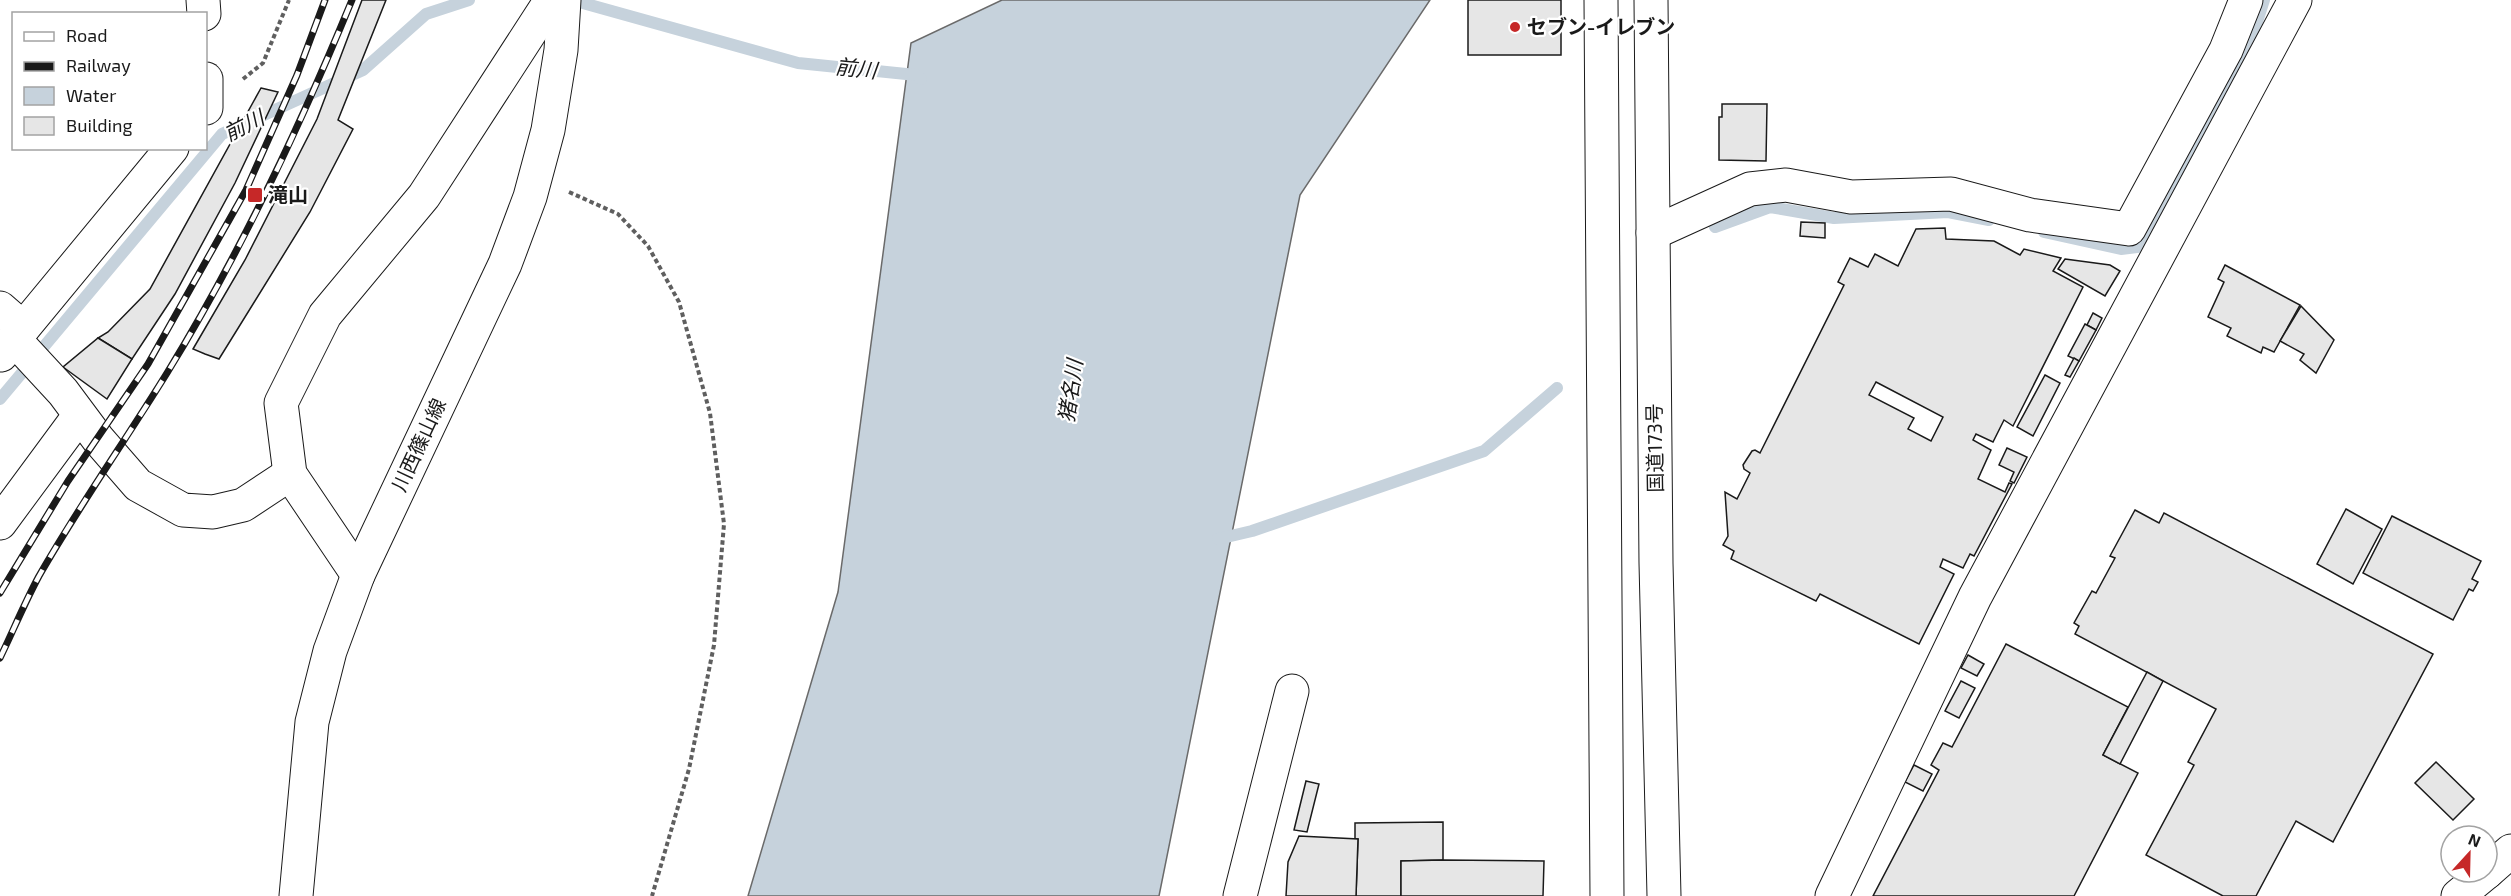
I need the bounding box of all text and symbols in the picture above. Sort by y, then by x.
legend [12,12,207,150]
place label: セブン-イレブン [1527,14,1675,38]
marker: セブン-イレブン [1508,20,1522,34]
text: Road [66,24,107,46]
water label: 前川 [834,53,880,82]
text: Railway [66,54,131,76]
text: Water [66,84,116,106]
water label: 前川 [219,103,269,145]
text: Building [66,114,133,136]
place label: 滝山 [268,182,308,206]
marker: 滝山 [246,186,264,204]
water label: 猪名川 [1053,356,1087,424]
street label: 川西篠山線 [386,394,450,495]
street label: 国道173号 [1641,403,1667,493]
north arrow [2439,824,2499,884]
text: N [2466,829,2484,851]

